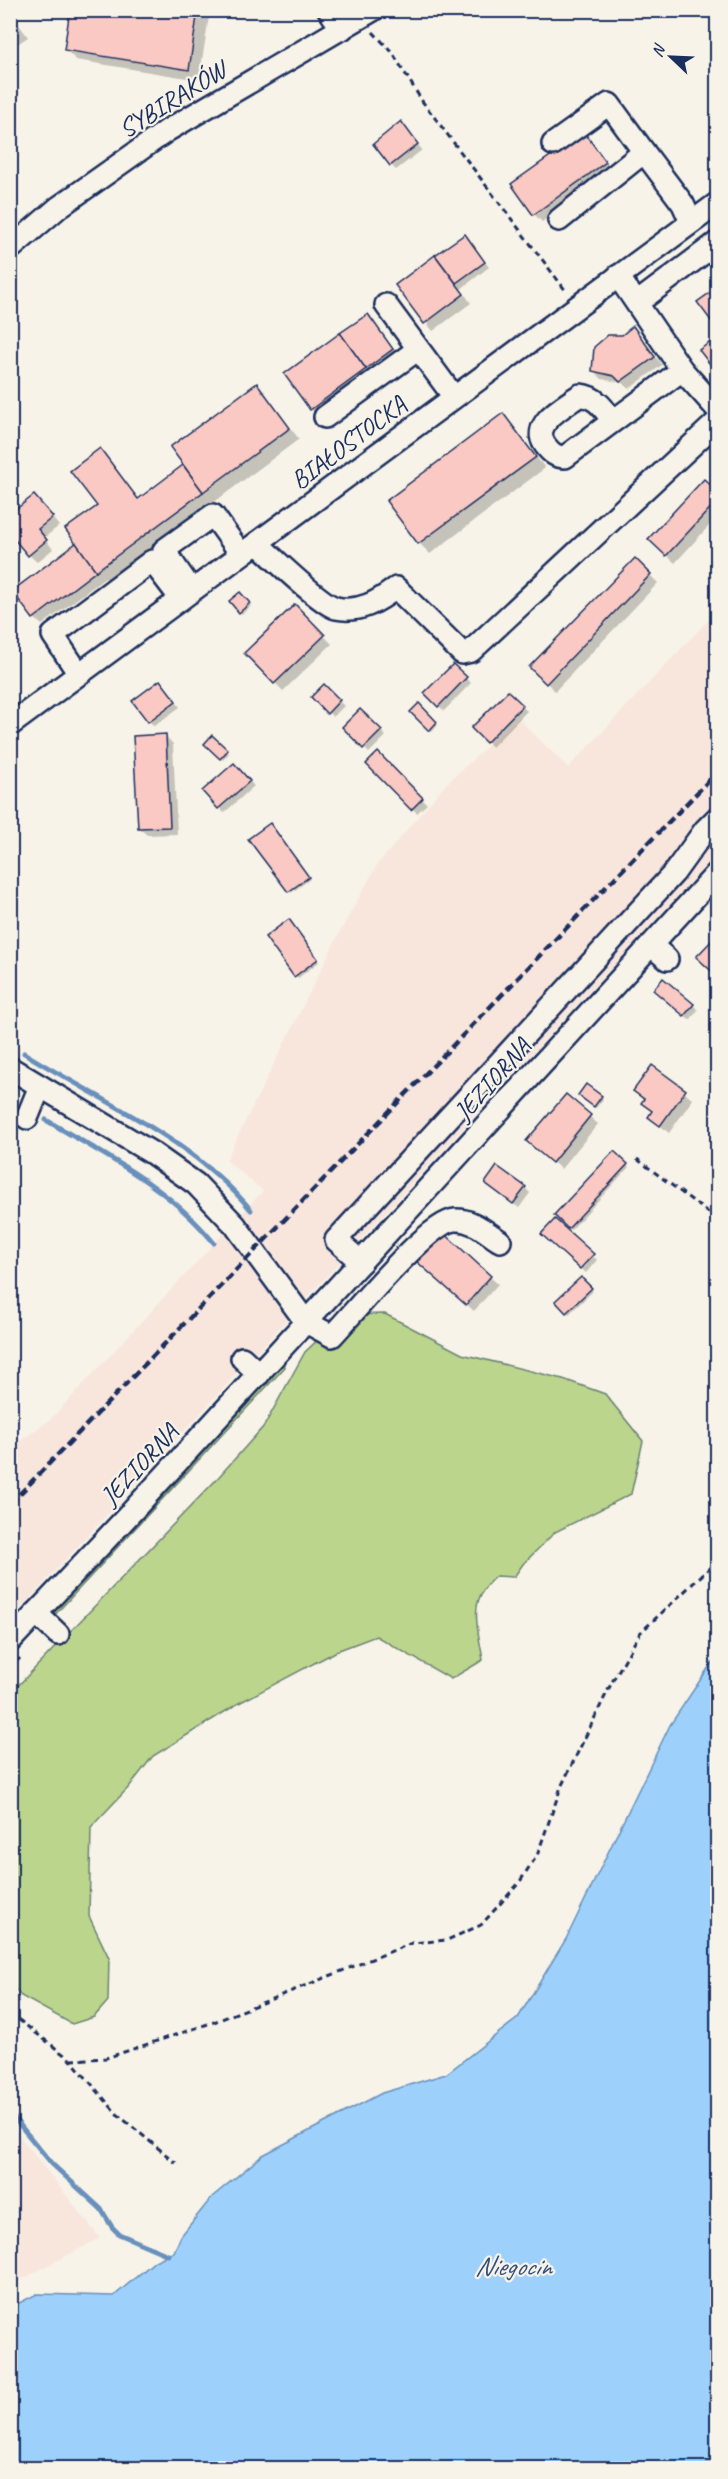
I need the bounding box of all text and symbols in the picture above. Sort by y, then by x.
north arrow [641,27,701,87]
text: N [647,40,670,60]
street label: SYBIRAKÓW [113,51,236,145]
street label: BIAŁOSTOCKA [284,388,413,497]
street label: JEZIORNA [445,1030,539,1129]
street label: JEZIORNA [92,1415,187,1514]
water label: Niegocin [475,2249,554,2283]

